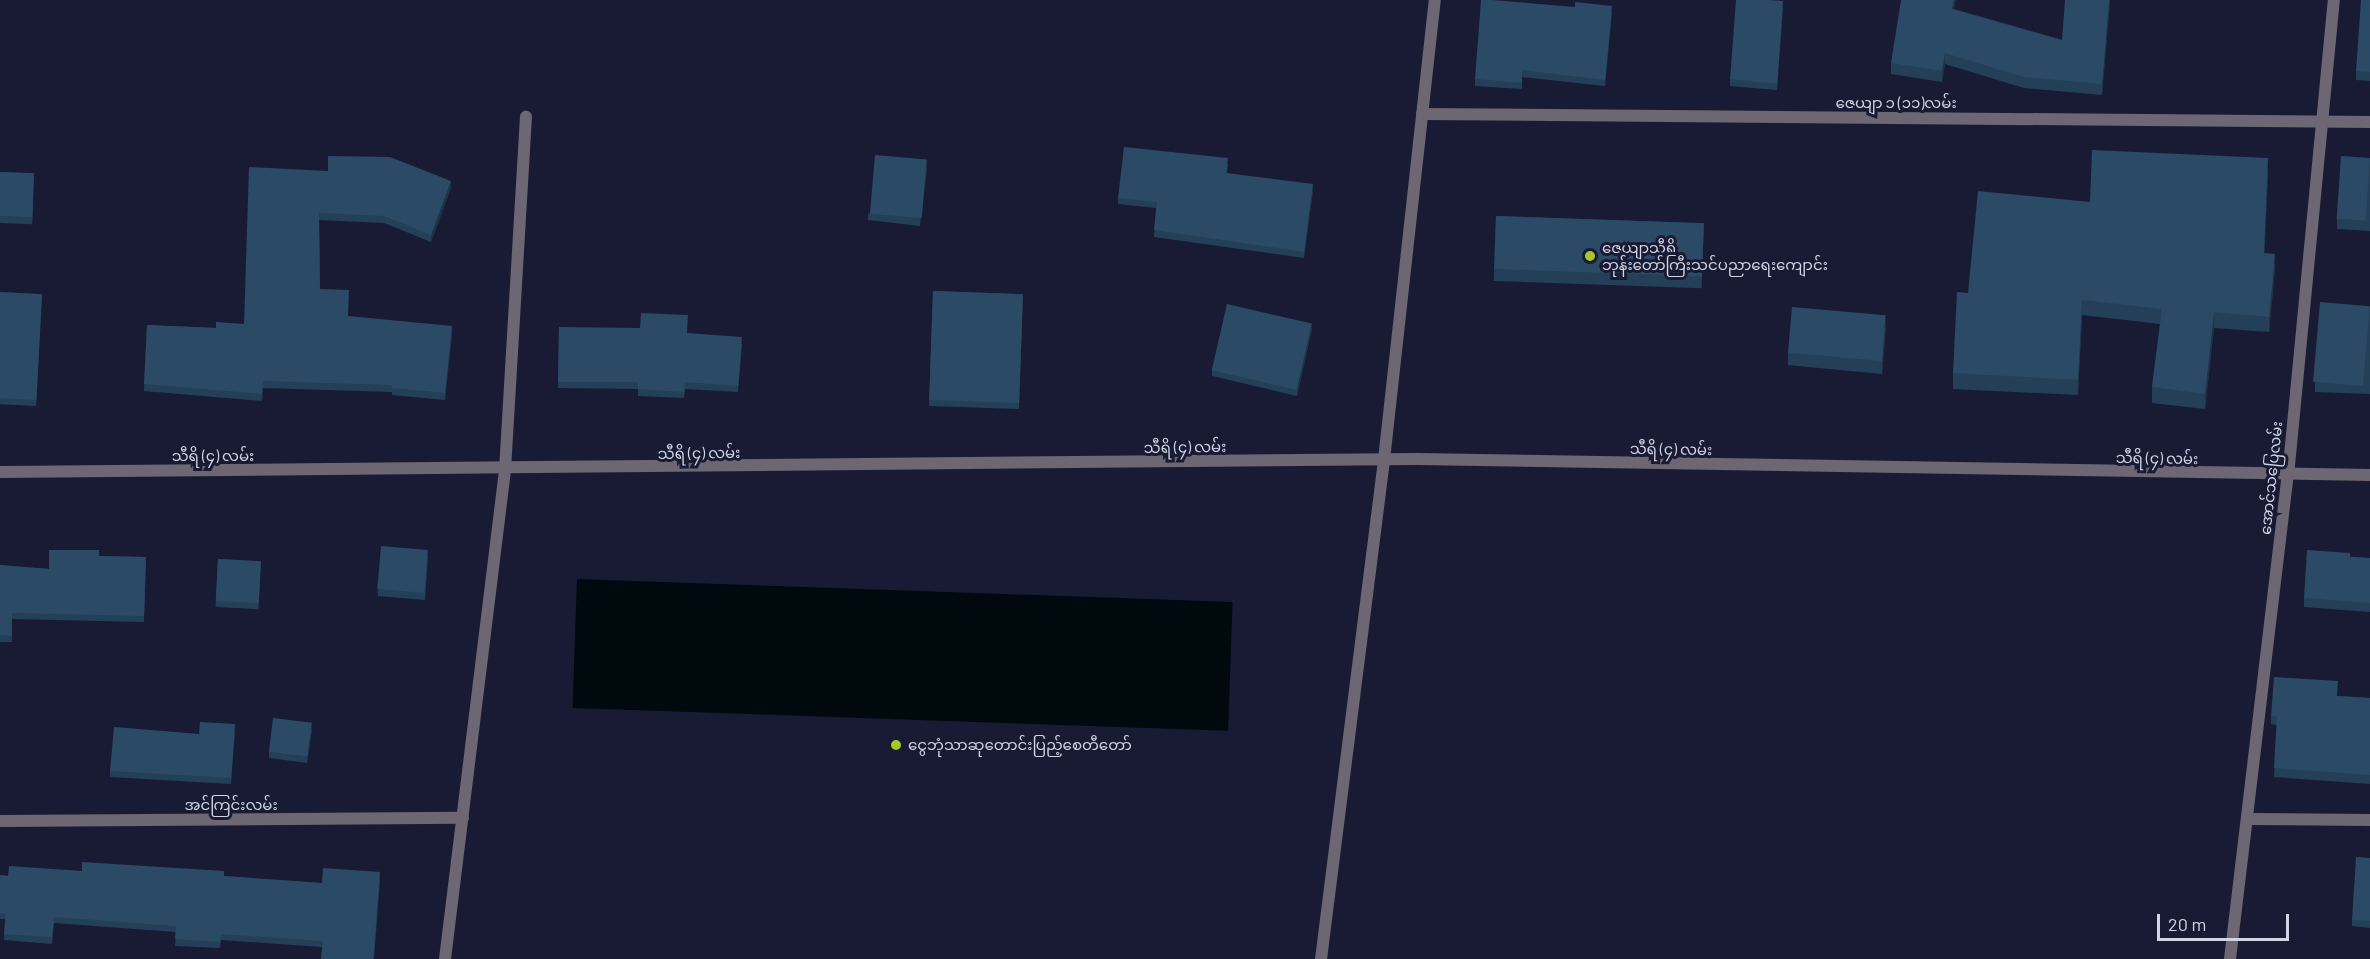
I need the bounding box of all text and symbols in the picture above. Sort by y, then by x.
street label: ဇေယျာ ၁ (၁၁)လမ်း [1835,94,1957,112]
place label: ဇေယျာသီရိ ဘုန်းတော်ကြီးသင်ပညာရေးကျောင်း [1602,238,1828,273]
marker: ဇေယျာသီရိ ဘုန်းတော်ကြီးသင်ပညာရေးကျောင်း [1583,249,1597,263]
street label: အောင်သပြေလမ်း [2256,420,2286,536]
street label: သီရိ (၄) လမ်း [1144,437,1226,457]
street label: သီရိ (၄) လမ်း [1630,439,1712,459]
street label: သီရိ (၄) လမ်း [658,443,740,463]
street label: သီရိ (၄) လမ်း [172,447,254,465]
street label: သီရိ (၄) လမ်း [2116,448,2198,468]
place label: ငွေဘုံသာဆုတောင်းပြည့်စေတီတော် [908,736,1132,754]
marker: ငွေဘုံသာဆုတောင်းပြည့်စေတီတော် [889,738,903,752]
street label: အင်ကြင်းလမ်း [184,796,278,814]
scale bar [2160,902,2292,940]
text: 20 m [2168,913,2206,935]

